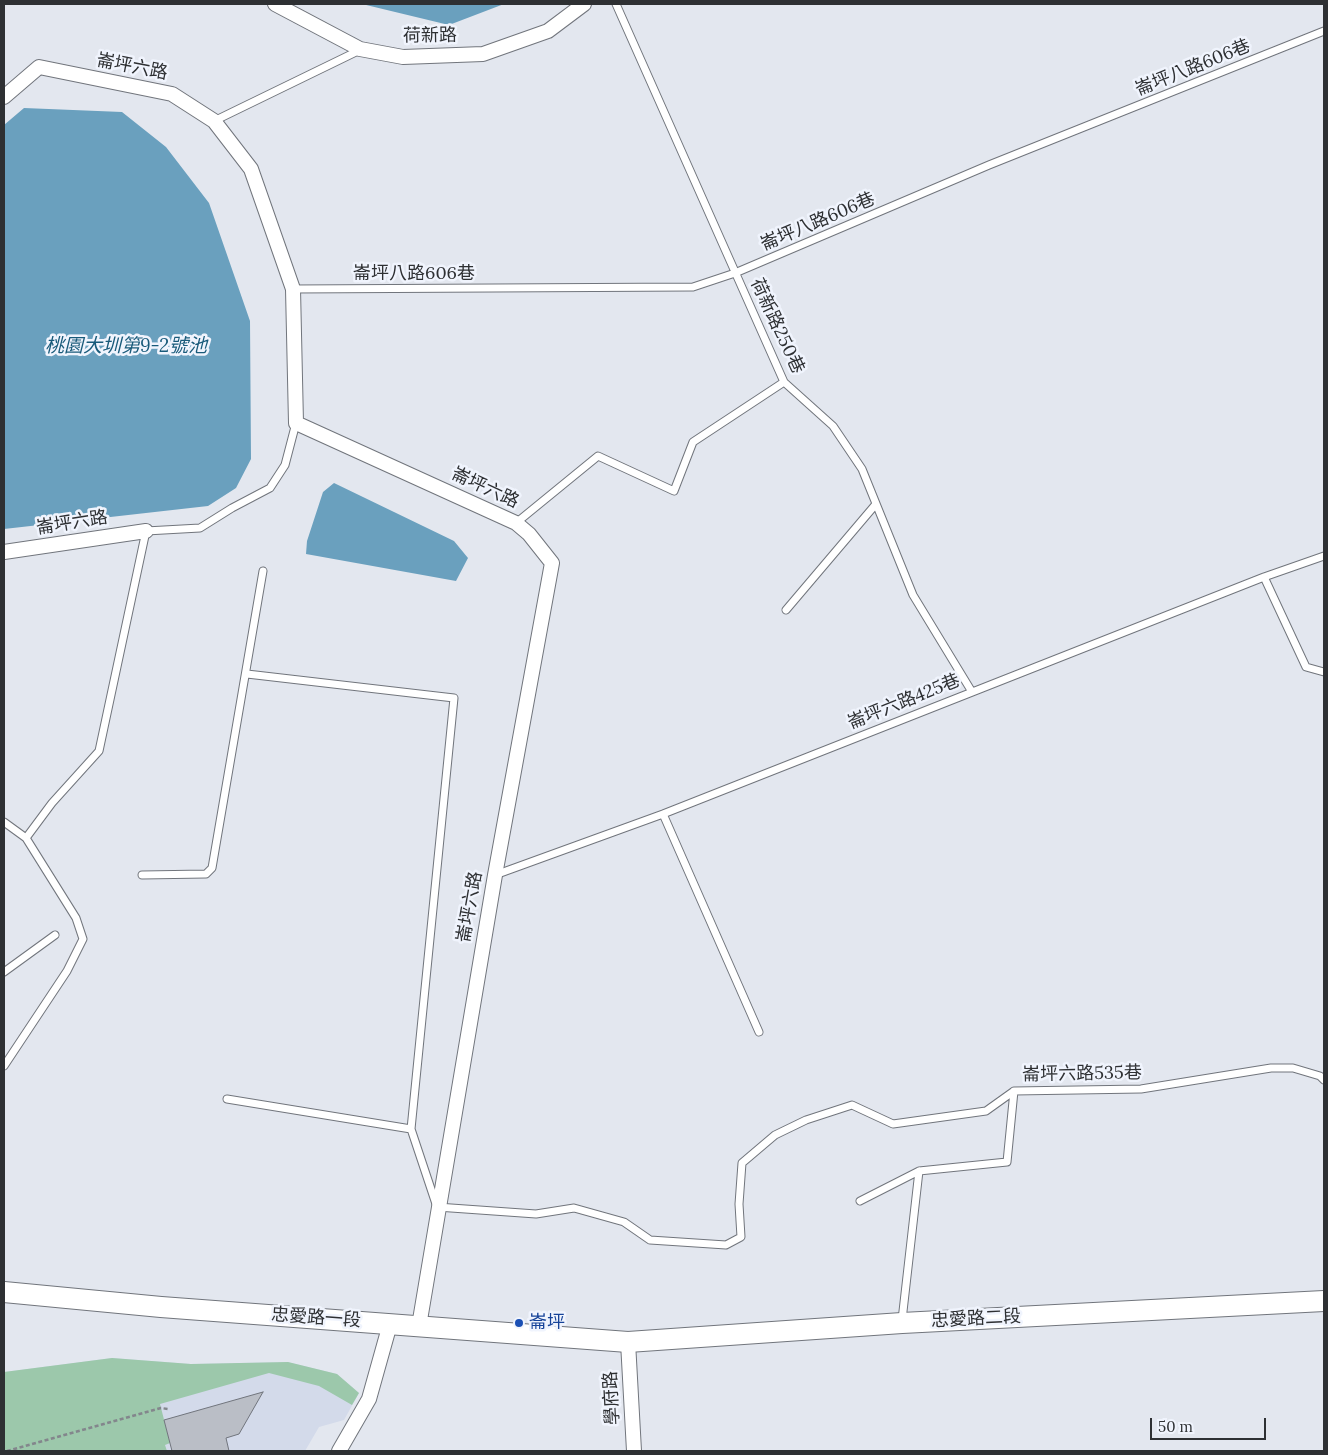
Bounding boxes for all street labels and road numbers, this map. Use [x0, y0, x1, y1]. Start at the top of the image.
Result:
street label: 荷新路 [403, 25, 457, 47]
street label: 崙坪八路606巷 [1132, 35, 1254, 101]
street label: 崙坪六路 [95, 50, 169, 84]
street label: 崙坪八路606巷 [758, 188, 878, 256]
street label: 崙坪八路606巷 [353, 263, 475, 285]
street label: 荷新路250巷 [746, 275, 808, 377]
street label: 崙坪六路 [448, 463, 522, 513]
street label: 崙坪六路 [35, 507, 109, 539]
street label: 崙坪六路425巷 [845, 670, 963, 734]
street label: 崙坪六路 [453, 870, 487, 944]
street label: 崙坪六路535巷 [1022, 1062, 1142, 1086]
street label: 忠愛路一段 [270, 1304, 362, 1332]
street label: 忠愛路二段 [930, 1306, 1022, 1332]
street label: 學府路 [600, 1370, 624, 1426]

